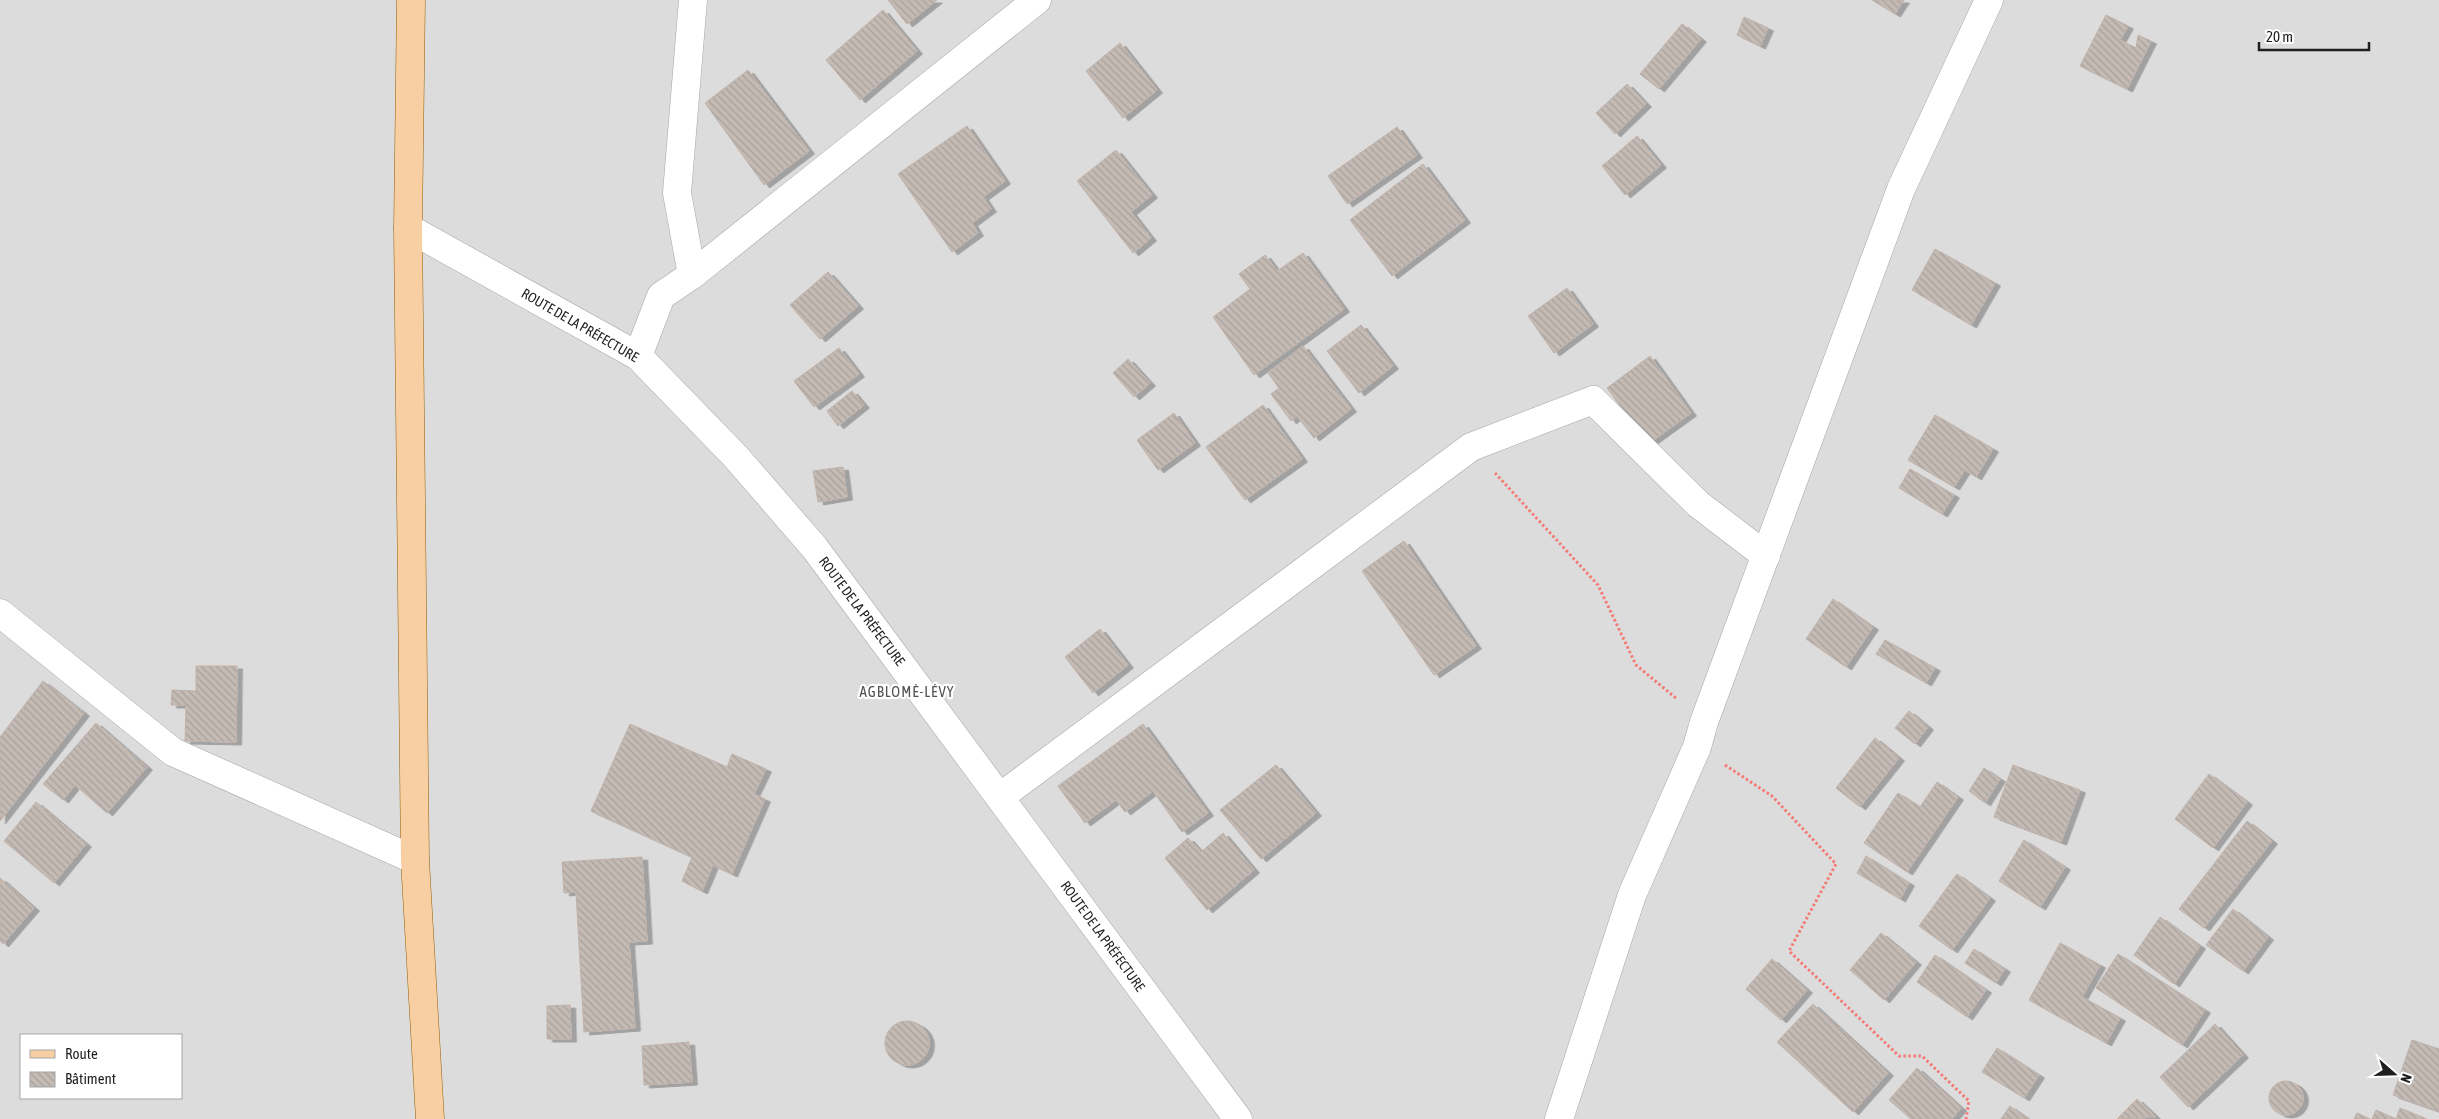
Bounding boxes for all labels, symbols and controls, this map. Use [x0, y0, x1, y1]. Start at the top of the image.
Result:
scale bar [2259, 20, 2369, 52]
text: 20 m [2266, 28, 2293, 45]
street label: ROUTE DE LA PRÉFECTURE [519, 285, 641, 365]
street label: ROUTE DE LA PRÉFECTURE [816, 553, 908, 669]
district label: AGBLOMÈ-LÉVY [859, 683, 955, 700]
street label: ROUTE DE LA PRÉFECTURE [1058, 878, 1148, 994]
legend [20, 1034, 182, 1099]
text: Route [65, 1045, 98, 1062]
north arrow [2369, 1049, 2419, 1099]
text: Bâtiment [65, 1070, 116, 1087]
text: N [2397, 1072, 2415, 1085]

